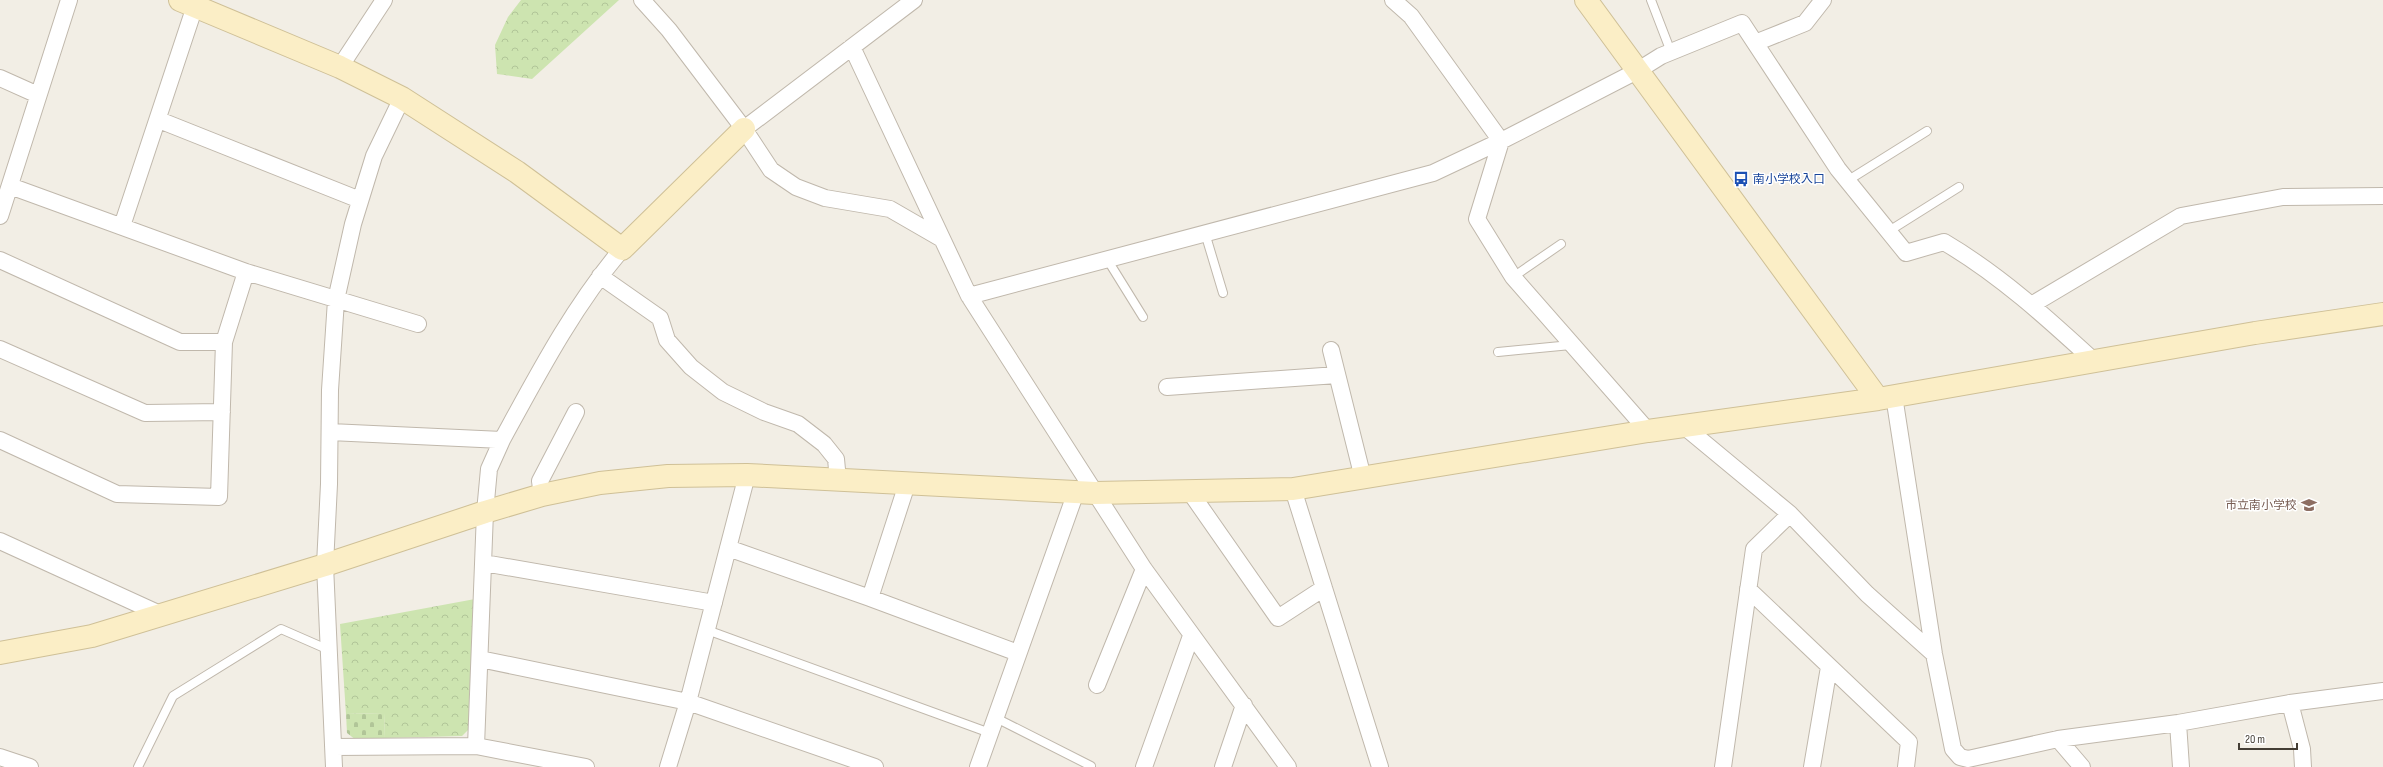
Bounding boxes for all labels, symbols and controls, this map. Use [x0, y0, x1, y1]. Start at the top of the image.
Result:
bus stop icon: 南小学校入口 [1732, 170, 1750, 188]
place label: 南小学校入口 [1753, 172, 1825, 187]
school or university icon: 市立南小学校 [2300, 496, 2318, 514]
place label: 市立南小学校 [2225, 498, 2297, 513]
scale bar [2239, 725, 2297, 751]
text: 20 m [2245, 732, 2265, 747]

